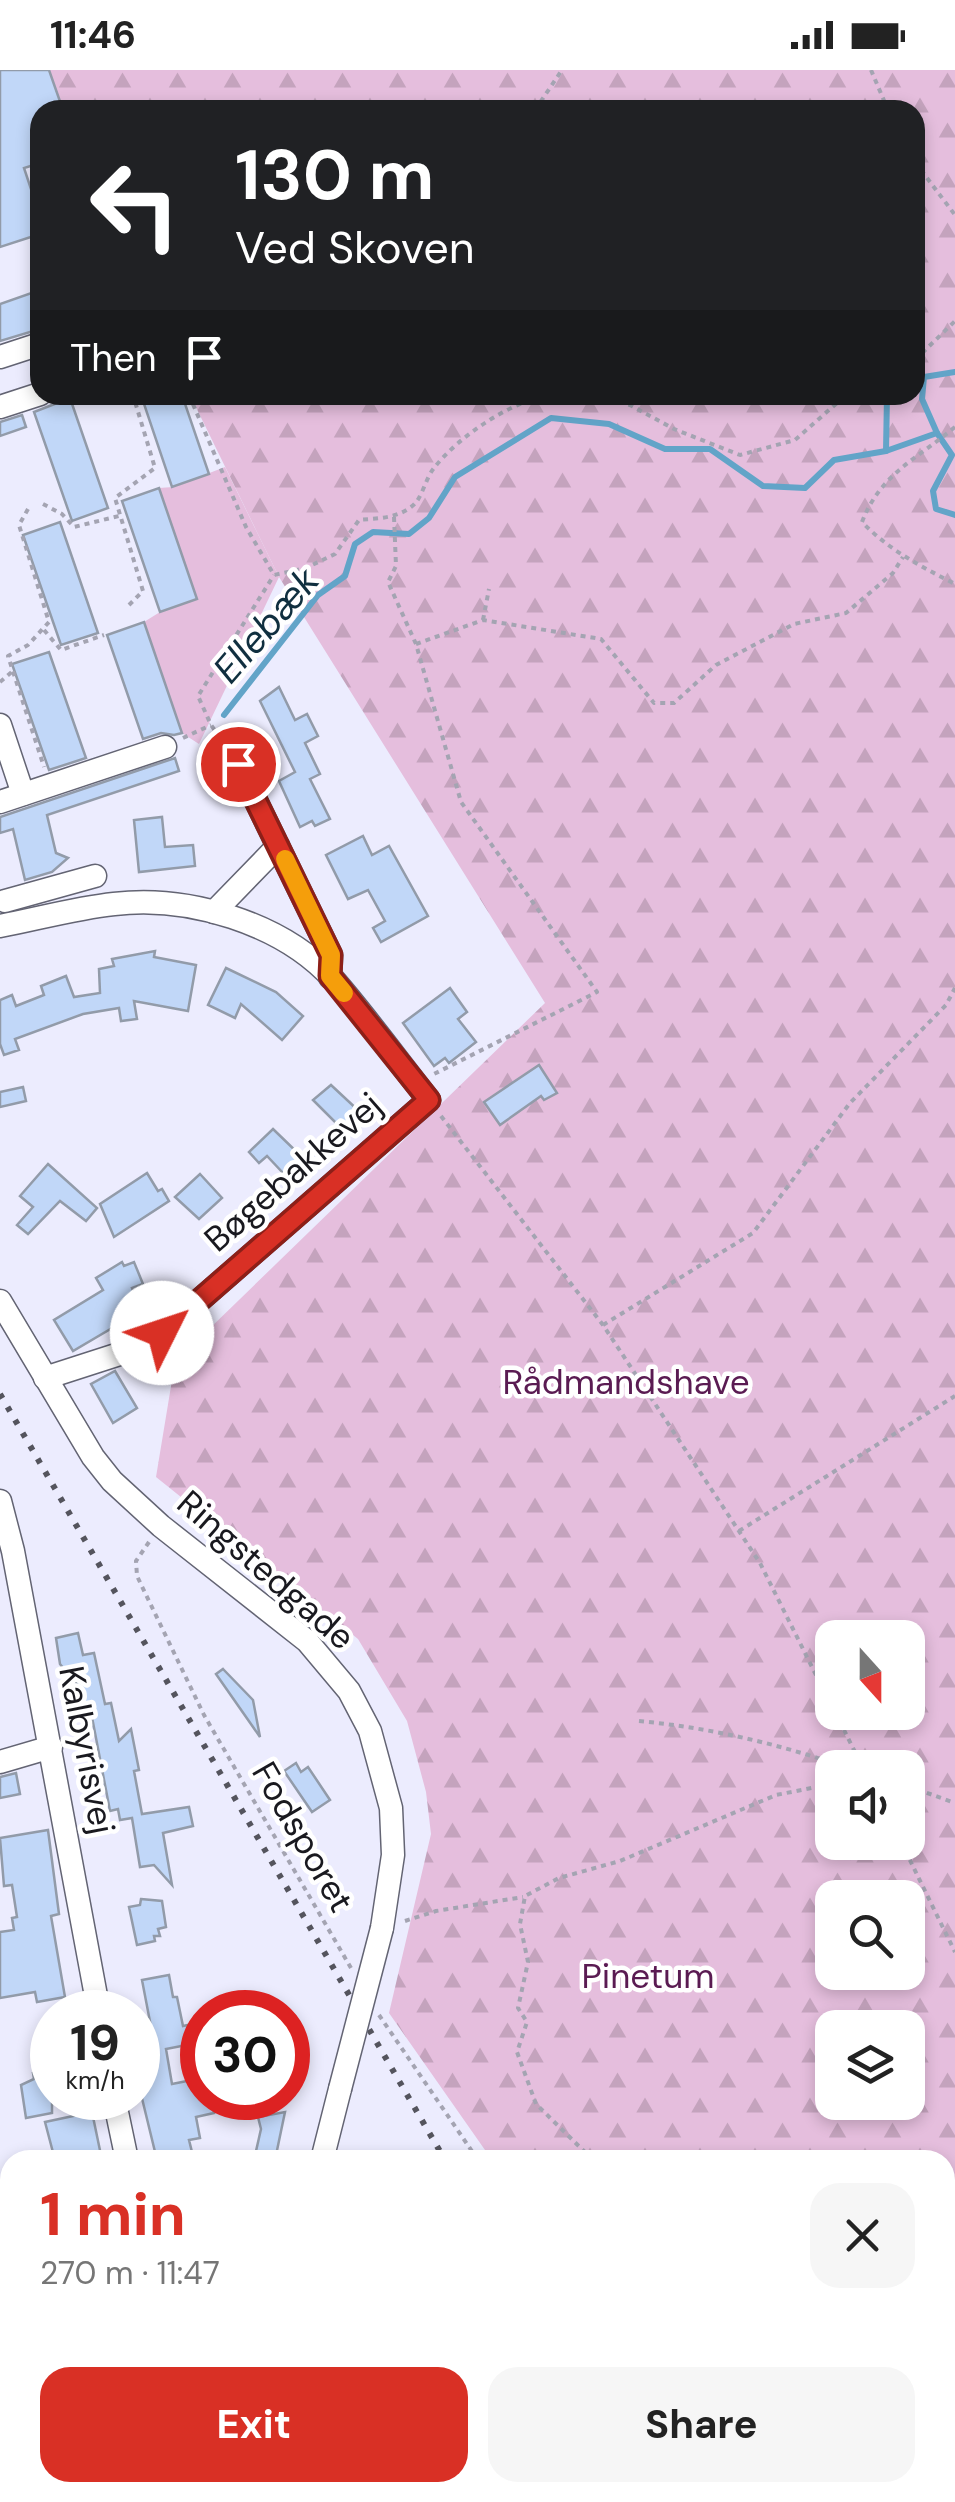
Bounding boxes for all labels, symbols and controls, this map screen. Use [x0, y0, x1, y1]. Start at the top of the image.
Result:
text: 11:46 [50, 10, 136, 60]
text: 130 m [235, 130, 434, 221]
icon: left [70, 140, 200, 270]
text: Ved Skoven [235, 218, 475, 277]
icon: arrive [177, 330, 232, 385]
text: Then [70, 333, 157, 383]
water label: Ellebæk [202, 556, 330, 693]
pin [196, 722, 281, 807]
icon: arrive [211, 737, 266, 792]
street label: Bøgebakkevej [195, 1082, 391, 1262]
position arrow [110, 1281, 214, 1385]
park label: Rådmandshave [502, 1359, 750, 1405]
street label: Ringstedgade [167, 1480, 365, 1660]
north arrow [815, 1620, 925, 1730]
map controls [815, 1620, 925, 2120]
street label: Kalbyrisvej [48, 1662, 126, 1838]
button: sound [815, 1750, 925, 1860]
street label: Fodsporet [242, 1754, 364, 1920]
button: search [815, 1880, 925, 1990]
park label: Pinetum [581, 1953, 715, 1999]
speed limit sign: 30 [180, 1990, 310, 2120]
text: 19 [70, 2010, 120, 2076]
button: layers [815, 2010, 925, 2120]
text: km/h [65, 2064, 125, 2097]
text: 1 min [40, 2175, 186, 2254]
button: close [810, 2183, 915, 2288]
text: 270 m · 11:47 [40, 2252, 220, 2294]
button: Exit [40, 2367, 468, 2482]
button: Share [488, 2367, 915, 2482]

